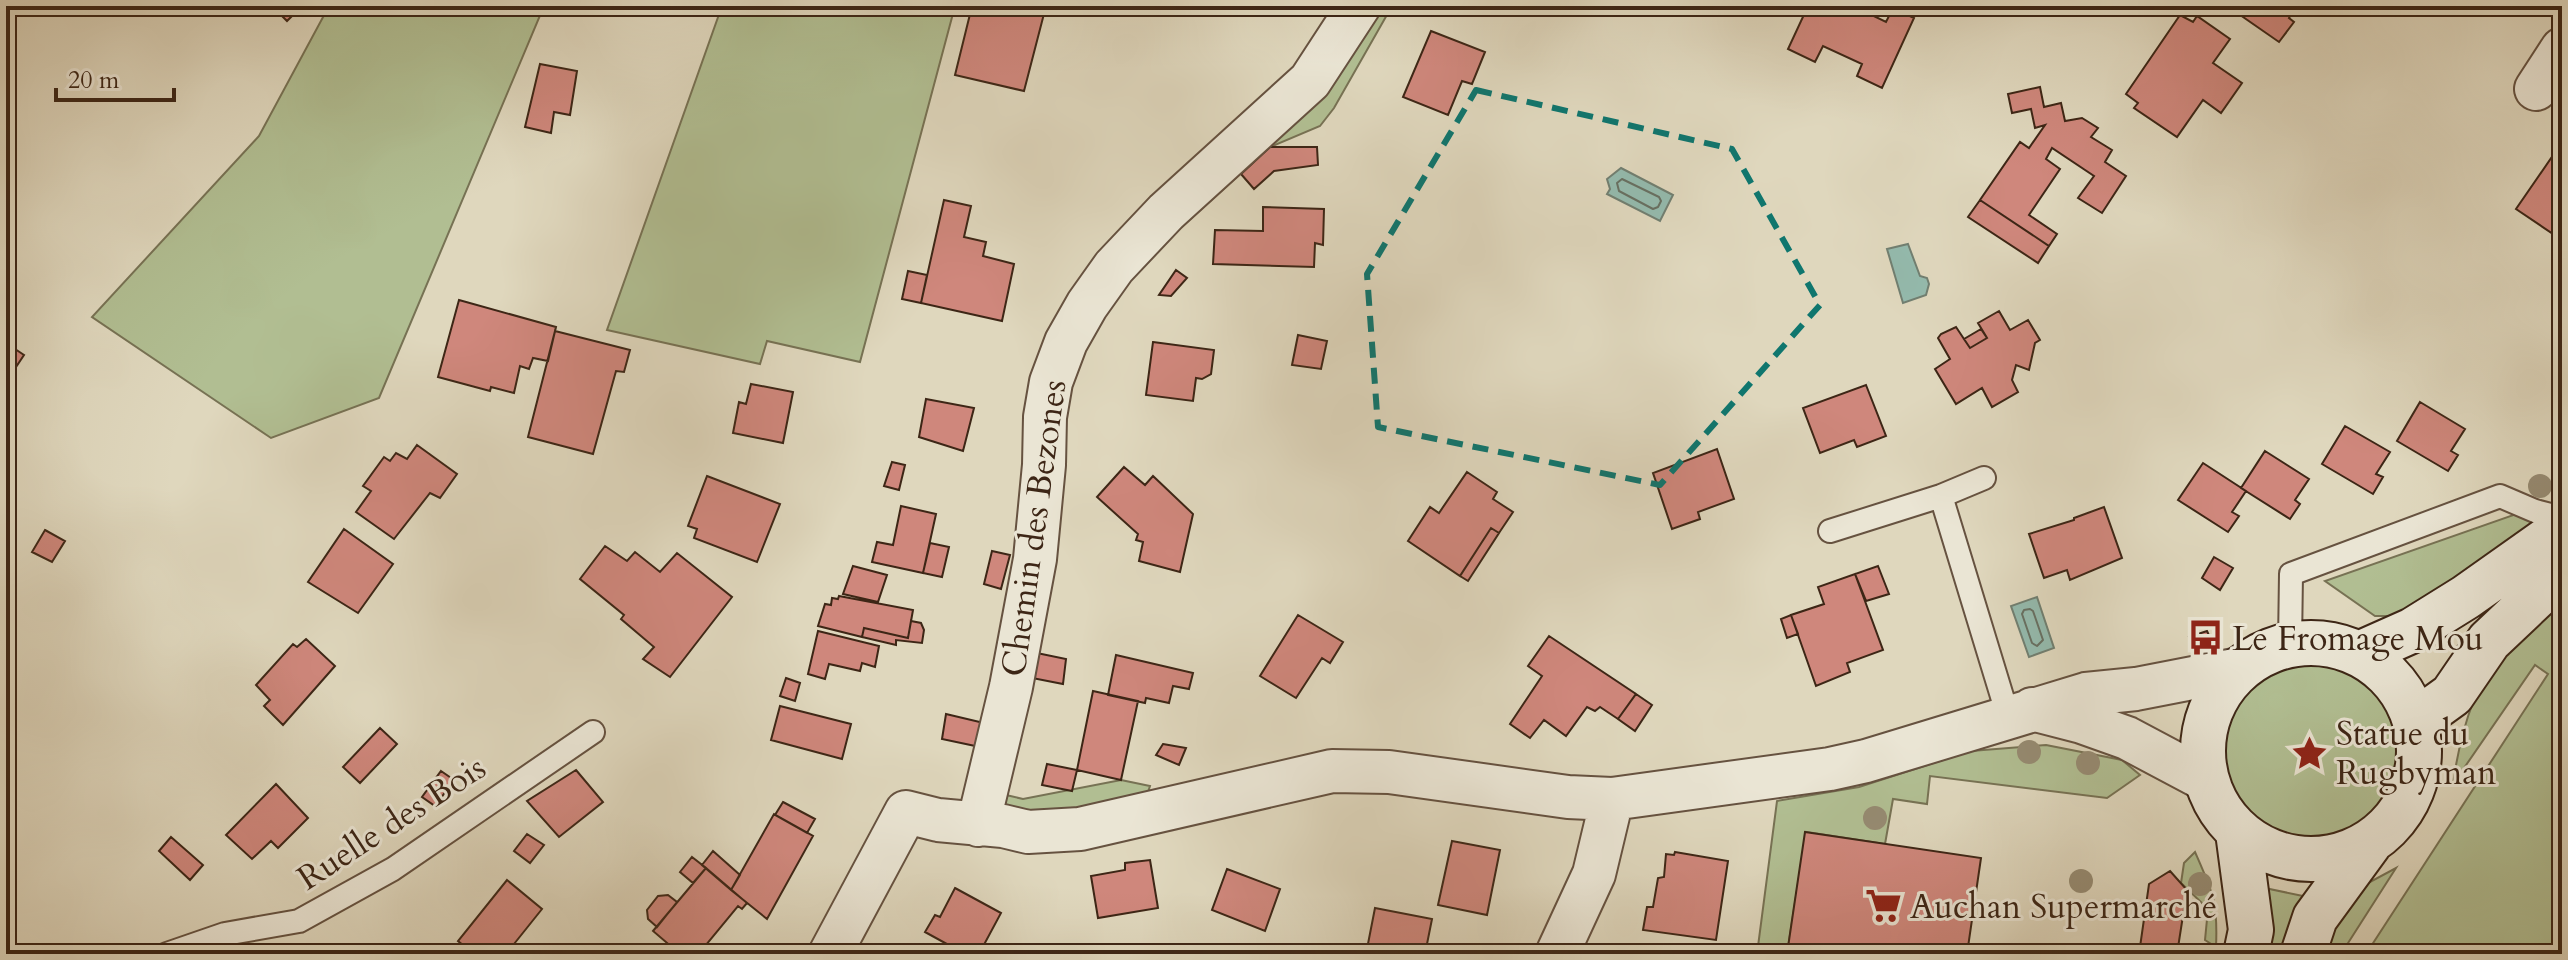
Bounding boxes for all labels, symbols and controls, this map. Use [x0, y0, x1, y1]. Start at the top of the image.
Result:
scale bar [56, 52, 174, 102]
text: 20 m [68, 64, 120, 97]
street label: Chemin des Bezones [990, 377, 1078, 679]
place label: Le Fromage Mou [2232, 616, 2483, 662]
bus stop icon: Le Fromage Mou [2187, 619, 2225, 657]
place label: Statue du Rugbyman [2336, 711, 2496, 796]
place icon: Statue du Rugbyman [2291, 734, 2329, 772]
street label: Ruelle des Bois [288, 745, 495, 901]
place label: Auchan Supermarché [1910, 884, 2217, 930]
supermarket icon: Auchan Supermarché [1865, 887, 1903, 925]

